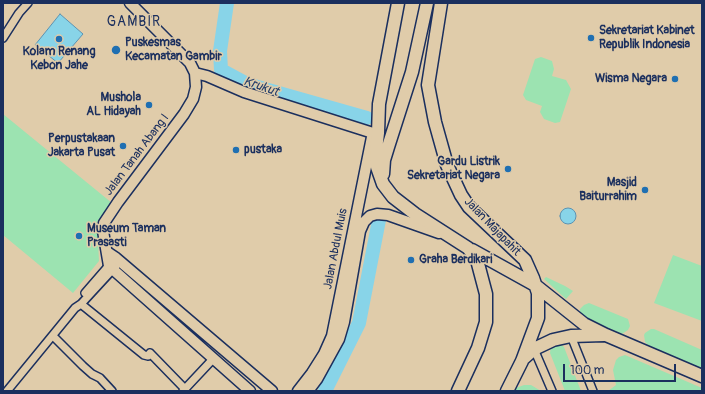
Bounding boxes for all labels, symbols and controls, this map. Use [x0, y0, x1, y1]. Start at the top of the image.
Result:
district label: GAMBIR [107, 14, 161, 30]
place label: Sekretariat Kabinet Republik Indonesia [599, 24, 695, 52]
marker: Sekretariat Kabinet Republik Indonesia [586, 33, 596, 43]
marker: Kolam Renang Kebon Jahe [54, 34, 64, 44]
place label: Puskesmas Kecamatan Gambir [125, 36, 222, 64]
marker: Puskesmas Kecamatan Gambir [110, 44, 122, 56]
place label: Kolam Renang Kebon Jahe [23, 45, 95, 73]
place label: Wisma Negara [595, 72, 667, 86]
water label: Krukut [241, 74, 281, 100]
marker: Wisma Negara [670, 74, 680, 84]
place label: Mushola AL Hidayah [86, 91, 141, 119]
marker: Mushola AL Hidayah [144, 100, 154, 110]
street label: Jalan Tanah Abang I [102, 111, 172, 199]
place label: Perpustakaan Jakarta Pusat [48, 132, 115, 160]
marker: Perpustakaan Jakarta Pusat [118, 141, 128, 151]
place label: pustaka [244, 143, 282, 157]
marker: pustaka [231, 145, 241, 155]
place label: Gardu Listrik Sekretariat Negara [407, 155, 500, 183]
marker: Gardu Listrik Sekretariat Negara [503, 164, 513, 174]
place label: Masjid Baiturrahim [579, 176, 637, 204]
marker: Masjid Baiturrahim [640, 185, 650, 195]
street label: Jalan Majapahit [461, 195, 523, 259]
street label: Jalan Abdul Muis [321, 207, 351, 291]
place label: Museum Taman Prasasti [87, 222, 166, 250]
marker: Museum Taman Prasasti [74, 231, 84, 241]
place label: Graha Berdikari [419, 253, 492, 267]
marker: Graha Berdikari [406, 255, 416, 265]
scale bar [565, 356, 678, 382]
text: 100 m [570, 363, 604, 378]

